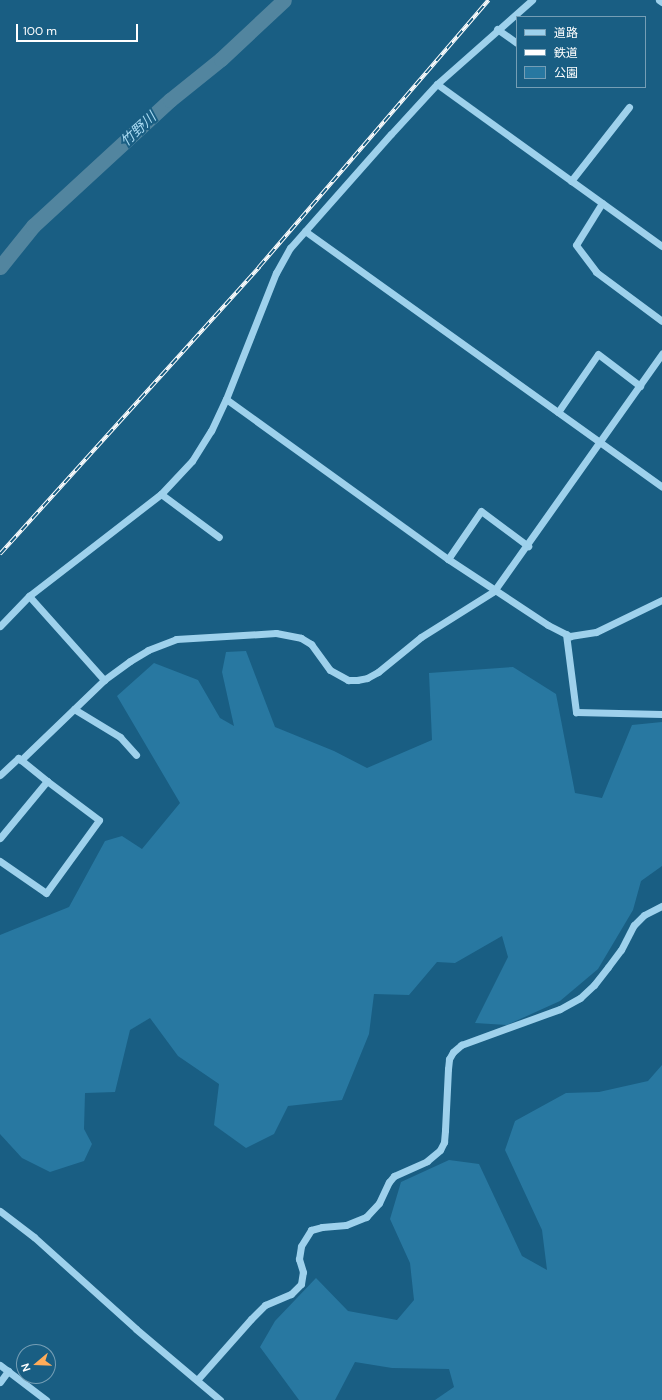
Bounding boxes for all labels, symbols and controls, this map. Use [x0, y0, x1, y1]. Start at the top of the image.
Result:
scale bar [18, 16, 140, 42]
legend [516, 16, 646, 88]
text: 100 m [23, 23, 57, 39]
text: 道路 [554, 25, 578, 41]
text: 鉄道 [554, 45, 578, 61]
text: 公園 [554, 65, 578, 81]
water label: 竹野川 [117, 109, 159, 149]
north arrow [16, 1344, 56, 1384]
text: N [18, 1362, 34, 1374]

